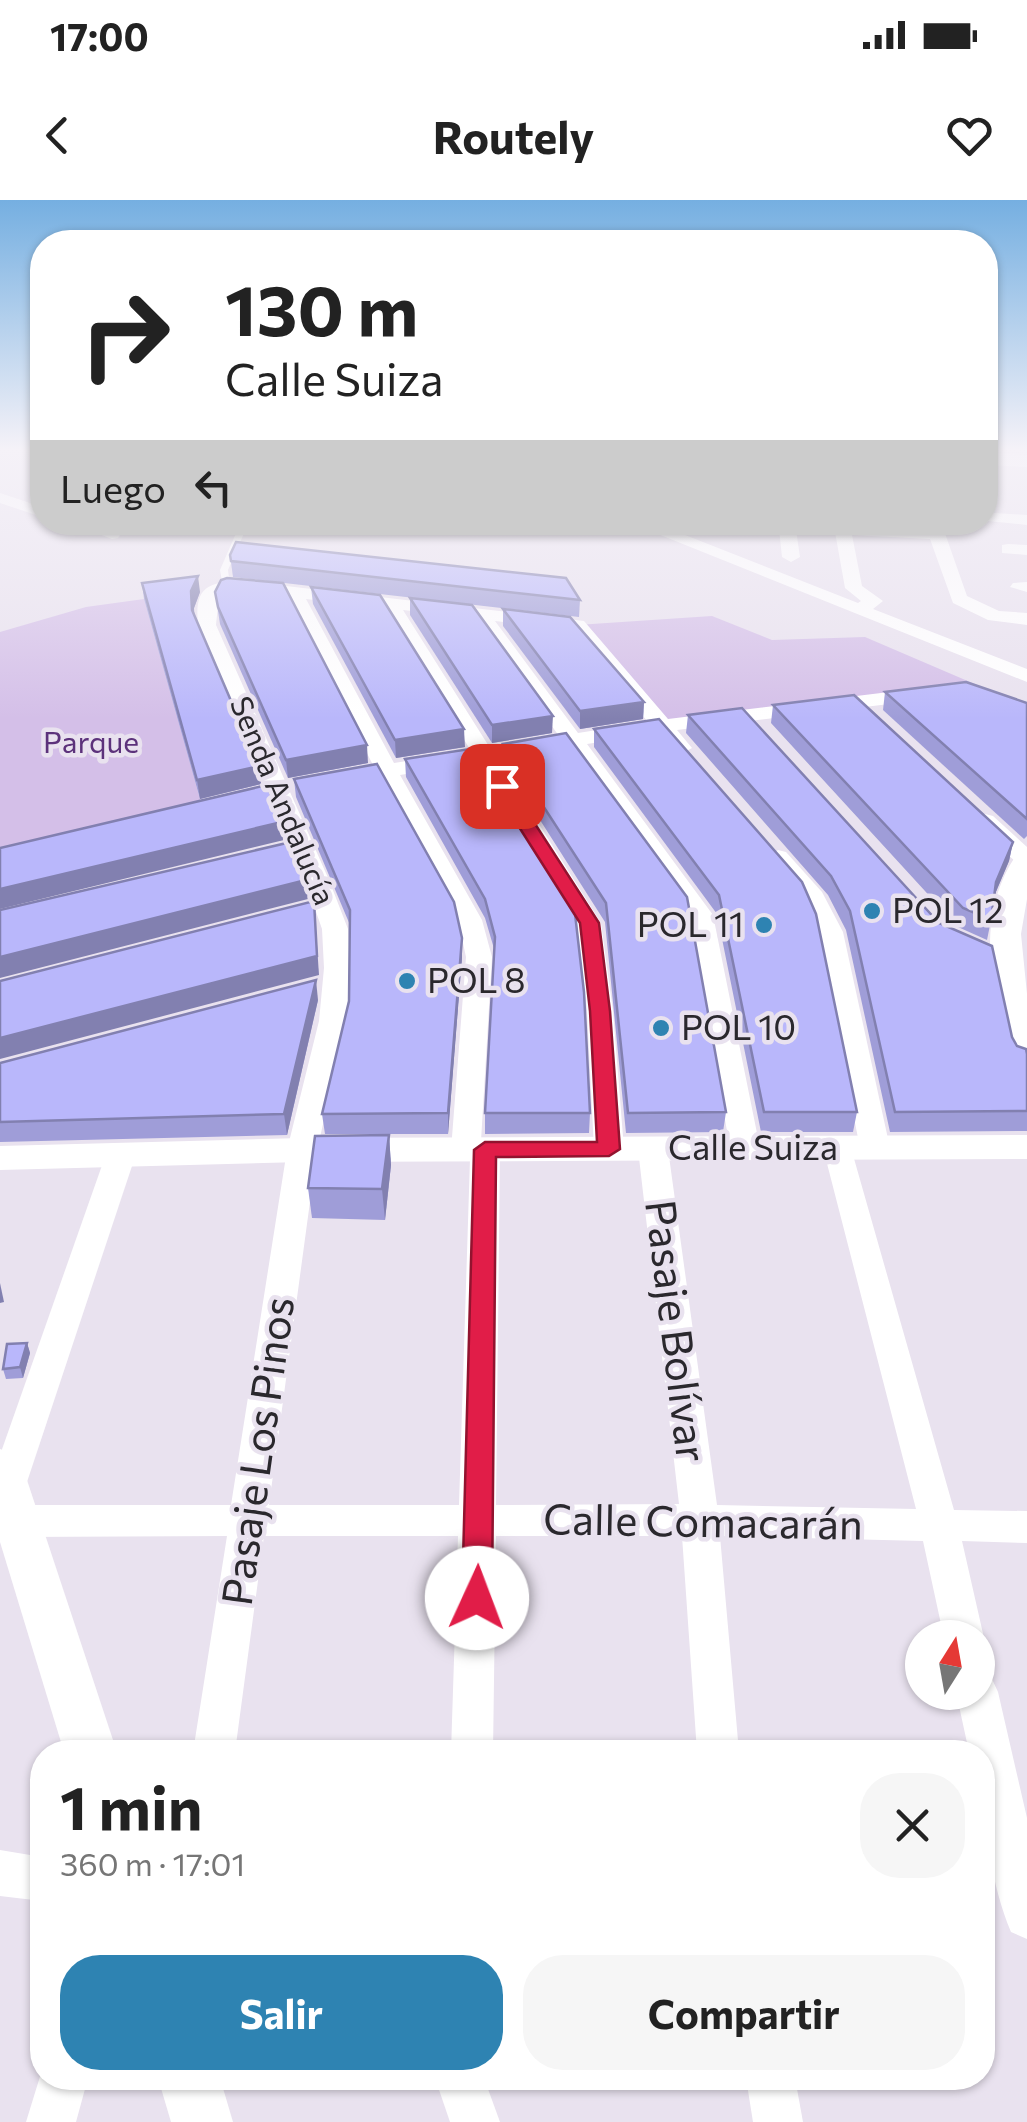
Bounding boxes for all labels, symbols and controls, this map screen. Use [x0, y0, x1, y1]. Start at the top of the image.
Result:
text: 17:00 [50, 12, 149, 59]
icon: back [30, 108, 85, 163]
text: Routely [433, 108, 594, 163]
icon: heart [942, 108, 997, 163]
text: 130 m [225, 265, 418, 350]
icon: right [60, 270, 190, 400]
text: Calle Suiza [225, 350, 444, 405]
icon: left [186, 460, 241, 515]
text: Luego [60, 464, 166, 511]
street label: Senda Andalucía [224, 690, 345, 910]
park label: Parque [43, 722, 139, 759]
pin [460, 744, 545, 829]
icon: arrive [475, 759, 530, 814]
place label: POL 12 [892, 887, 1004, 930]
marker: POL 12 [861, 900, 883, 922]
place label: POL 11 [637, 901, 744, 944]
marker: POL 11 [753, 914, 775, 936]
place label: POL 8 [427, 957, 526, 1000]
marker: POL 8 [396, 970, 418, 992]
place label: POL 10 [681, 1004, 796, 1047]
marker: POL 10 [650, 1017, 672, 1039]
street label: Calle Suiza [668, 1124, 838, 1167]
street label: Pasaje Bolívar [636, 1197, 720, 1465]
street label: Pasaje Los Pinos [209, 1293, 303, 1608]
street label: Calle Comacarán [543, 1491, 863, 1549]
position arrow [425, 1546, 529, 1650]
north arrow [905, 1620, 995, 1710]
map controls [905, 1620, 995, 1710]
text: 1 min [60, 1769, 202, 1842]
button: close [860, 1773, 965, 1878]
text: 360 m · 17:01 [60, 1843, 245, 1883]
button: Salir [60, 1955, 503, 2070]
button: Compartir [523, 1955, 965, 2070]

